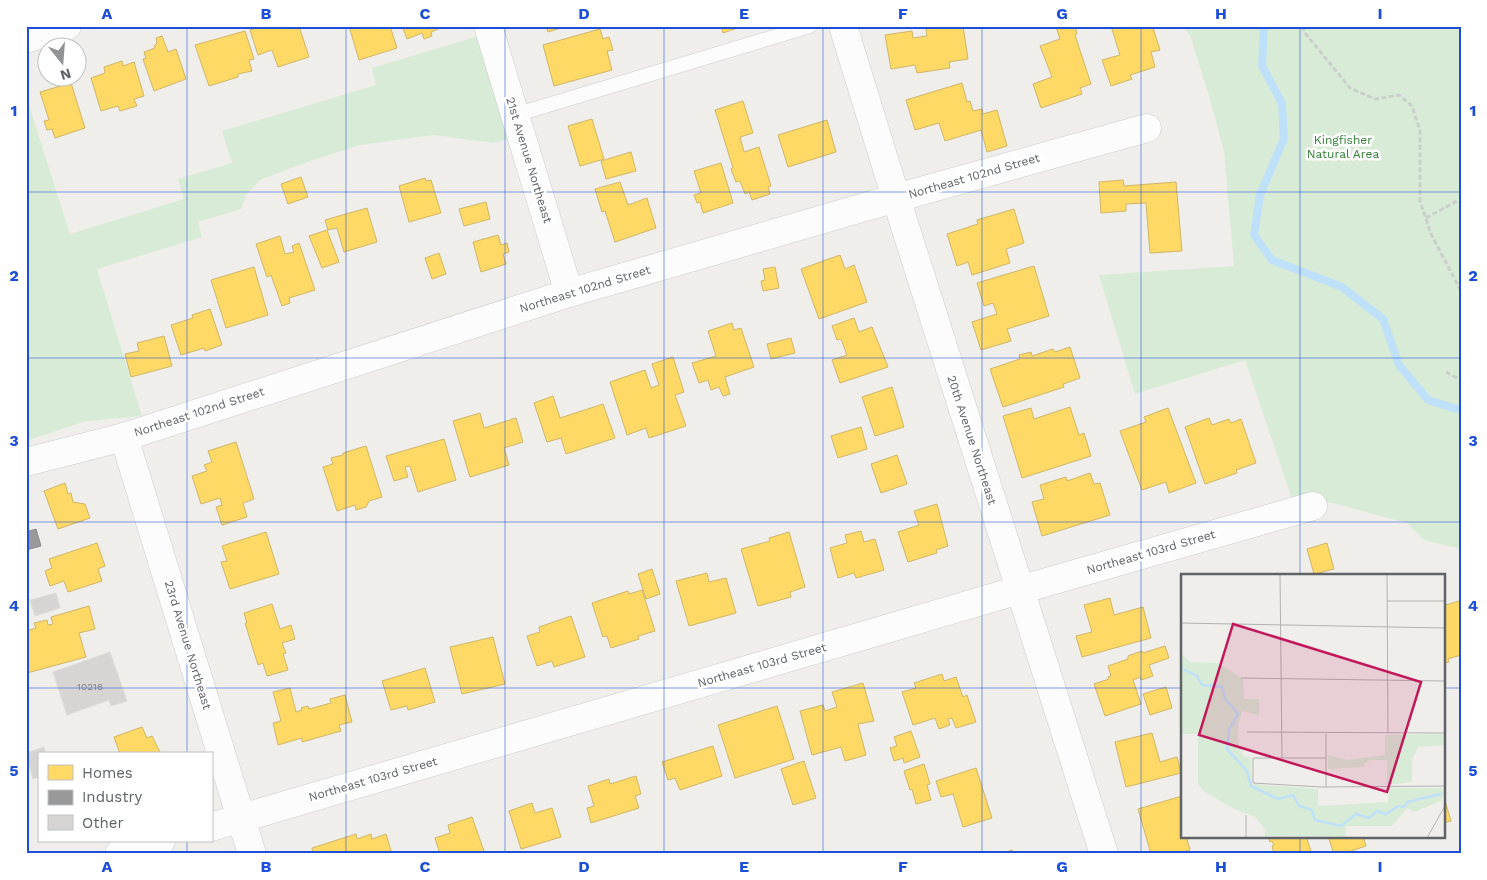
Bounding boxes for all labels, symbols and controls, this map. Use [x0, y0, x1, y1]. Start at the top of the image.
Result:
text: A [102, 4, 113, 23]
text: B [261, 4, 272, 23]
text: C [420, 4, 431, 23]
text: D [578, 4, 590, 23]
text: E [739, 4, 749, 23]
text: F [898, 4, 908, 23]
text: G [1056, 4, 1068, 23]
text: H [1215, 4, 1227, 23]
text: I [1377, 4, 1383, 23]
north arrow [38, 38, 88, 88]
text: N [59, 65, 73, 84]
street label: 21st Avenue Northeast [503, 95, 555, 225]
text: 1 [11, 101, 17, 120]
text: 1 [1470, 101, 1476, 120]
park label: Kingfisher Natural Area [1307, 133, 1379, 161]
street label: Northeast 102nd Street [907, 151, 1041, 201]
street label: Northeast 102nd Street [518, 262, 652, 316]
text: 2 [9, 266, 19, 285]
text: 2 [1468, 266, 1478, 285]
street label: 20th Avenue Northeast [944, 374, 1000, 506]
street label: Northeast 102nd Street [132, 384, 266, 440]
text: 3 [9, 431, 19, 450]
text: 3 [1468, 431, 1478, 450]
street label: Northeast 103rd Street [1085, 527, 1217, 577]
inset map [1181, 574, 1444, 838]
street label: 23rd Avenue Northeast [162, 579, 214, 711]
text: 4 [9, 596, 19, 615]
text: 4 [1468, 596, 1478, 615]
street label: Northeast 103rd Street [696, 640, 828, 690]
house number: 10216 [77, 681, 103, 692]
legend [38, 752, 212, 842]
street label: Northeast 103rd Street [307, 754, 439, 804]
text: 5 [9, 761, 19, 780]
text: 5 [1468, 761, 1478, 780]
text: Homes [82, 764, 133, 782]
text: Industry [82, 788, 143, 806]
text: Other [82, 814, 124, 832]
text: A [102, 857, 113, 876]
text: B [261, 857, 272, 876]
text: C [420, 857, 431, 876]
text: D [578, 857, 590, 876]
text: E [739, 857, 749, 876]
text: F [898, 857, 908, 876]
text: G [1056, 857, 1068, 876]
text: H [1215, 857, 1227, 876]
text: I [1377, 857, 1383, 876]

